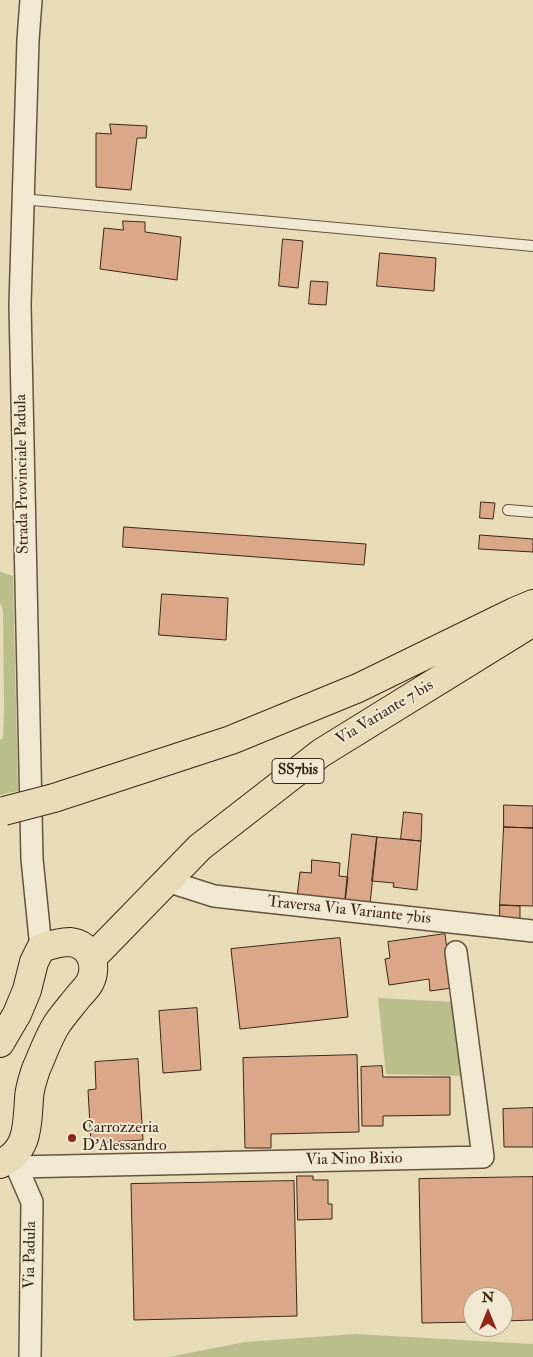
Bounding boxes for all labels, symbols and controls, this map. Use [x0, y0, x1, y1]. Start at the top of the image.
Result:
street label: Strada Provinciale Padula [12, 394, 34, 554]
street label: Via Variante 7 bis [333, 676, 437, 750]
road number: SS7bis [272, 758, 324, 784]
street label: Traversa Via Variante 7bis [266, 893, 432, 929]
place label: Carrozzeria D'Alessandro [82, 1119, 167, 1157]
marker: Carrozzeria D'Alessandro [66, 1132, 78, 1144]
street label: Via Nino Bixio [305, 1150, 403, 1170]
street label: Via Padula [21, 1221, 41, 1289]
north arrow [463, 1287, 513, 1337]
text: N [482, 1289, 494, 1306]

